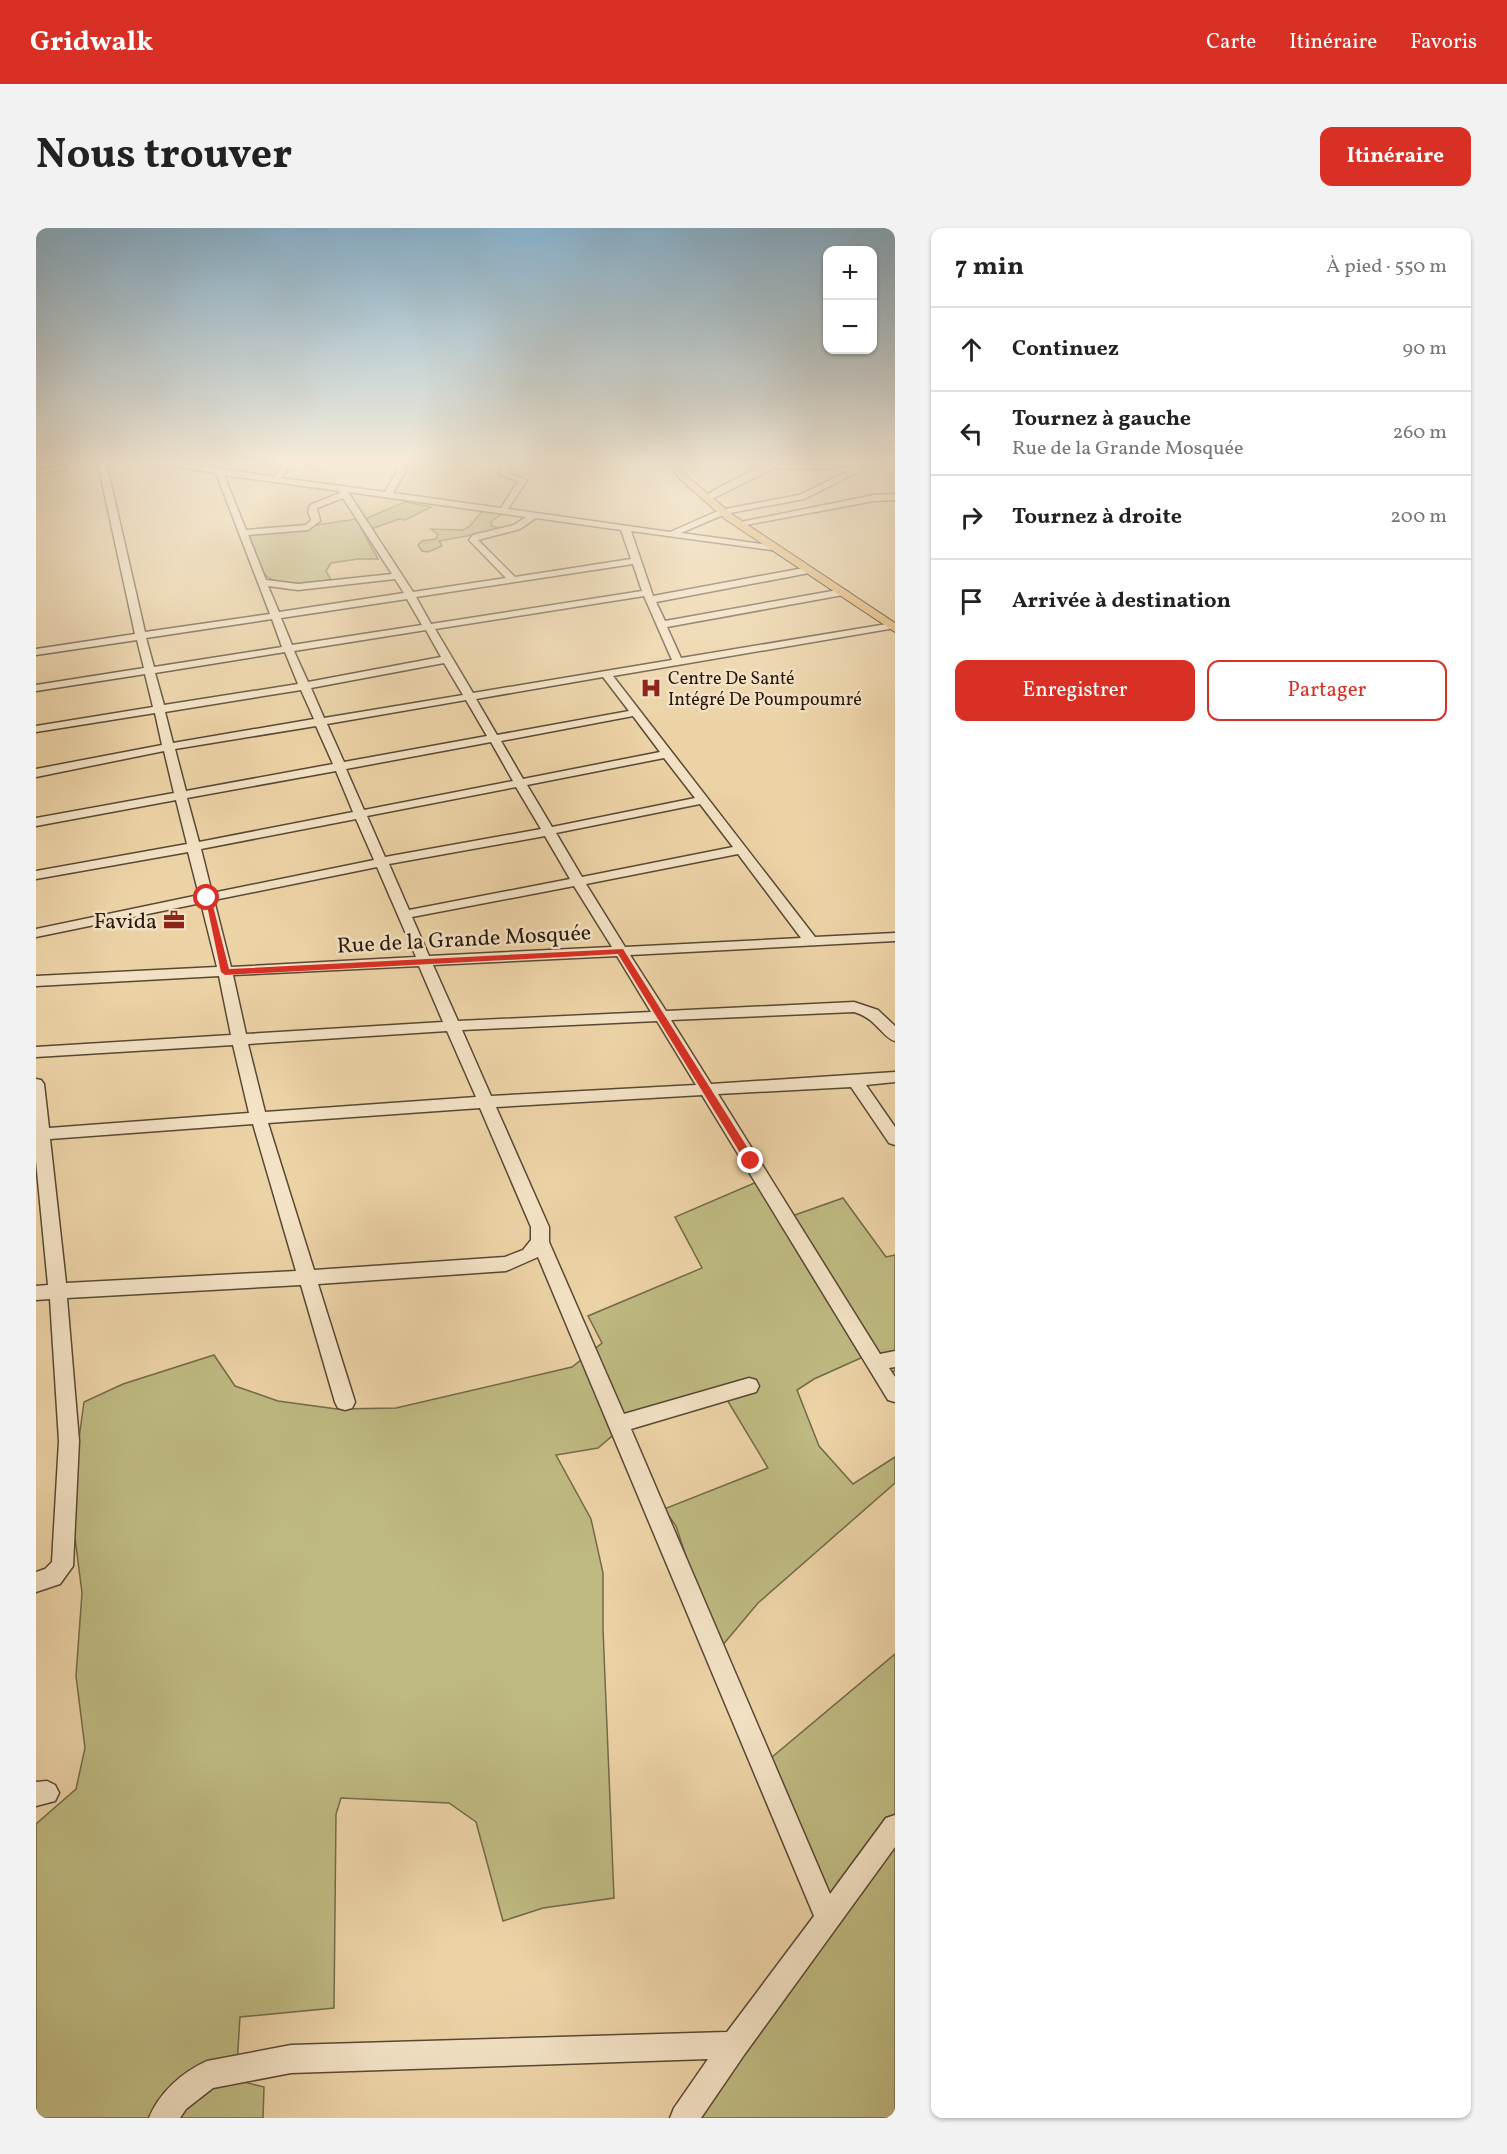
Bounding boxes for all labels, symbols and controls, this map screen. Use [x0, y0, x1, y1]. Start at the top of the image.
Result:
text: Gridwalk [30, 23, 153, 62]
text: Carte [1206, 28, 1256, 57]
text: Itinéraire [1289, 28, 1377, 57]
text: Favoris [1410, 28, 1477, 57]
text: Nous trouver [36, 127, 292, 186]
button: Itinéraire [1320, 127, 1471, 186]
map controls [823, 246, 877, 354]
button: + [823, 246, 877, 300]
text: 7 min [955, 249, 1024, 285]
text: À pied · 550 m [1326, 253, 1447, 281]
button: − [823, 300, 877, 354]
icon: ahead [955, 333, 988, 366]
text: Continuez [1012, 334, 1119, 365]
text: 90 m [1403, 335, 1447, 363]
text: Tournez à gauche [1012, 404, 1191, 435]
icon: left [955, 417, 988, 450]
text: 260 m [1392, 419, 1447, 447]
text: Rue de la Grande Mosquée [1012, 435, 1243, 463]
icon: right [955, 501, 988, 534]
text: Tournez à droite [1012, 502, 1182, 533]
text: 200 m [1390, 503, 1447, 531]
icon: arrive [955, 585, 988, 618]
text: Arrivée à destination [1012, 586, 1231, 617]
button: Enregistrer [955, 660, 1195, 721]
button: Partager [1207, 660, 1447, 721]
place label: Centre De Santé Intégré De Poumpoumré [668, 667, 862, 713]
hospital icon: Centre De Santé Intégré De Poumpoumré [639, 676, 663, 700]
route start [193, 884, 219, 910]
place label: Favida [94, 907, 157, 938]
office icon: Favida [162, 908, 186, 932]
street label: Rue de la Grande Mosquée [336, 918, 592, 963]
route end [737, 1147, 763, 1173]

